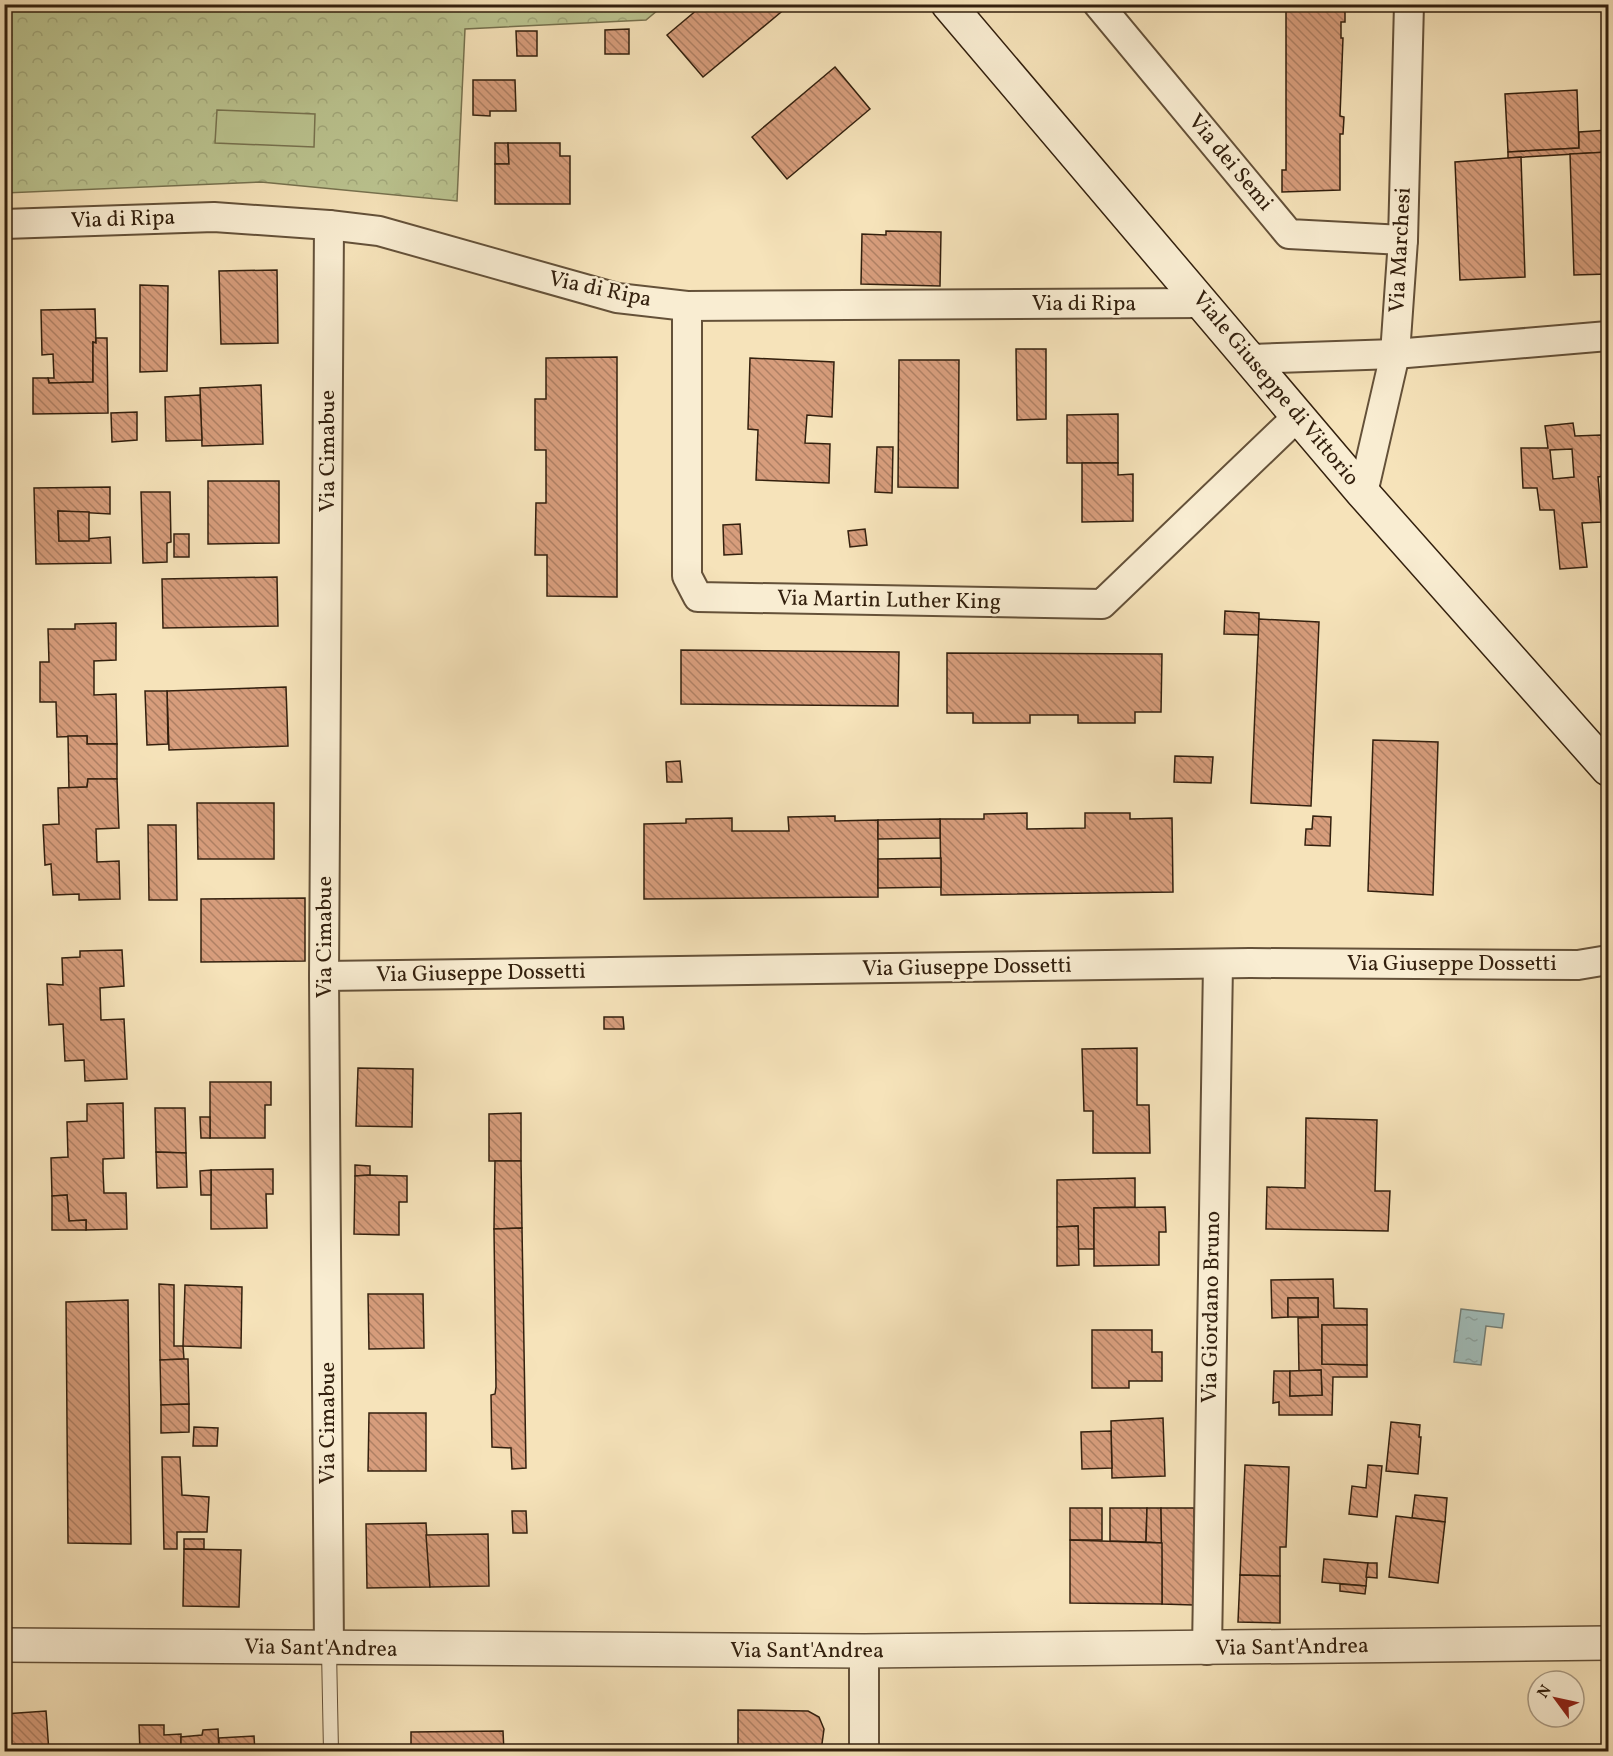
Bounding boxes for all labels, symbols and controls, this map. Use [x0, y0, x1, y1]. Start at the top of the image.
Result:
street label: Via dei Semi [1180, 108, 1280, 218]
street label: Via Marchesi [1382, 187, 1420, 313]
street label: Via di Ripa [70, 203, 176, 237]
street label: Via di Ripa [546, 264, 654, 316]
street label: Viale Giuseppe di Vittorio [1184, 285, 1366, 493]
street label: Via di Ripa [1032, 289, 1136, 320]
street label: Via Cimabue [313, 390, 344, 512]
street label: Via Martin Luther King [777, 584, 1001, 618]
street label: Via Cimabue [310, 876, 341, 998]
street label: Via Giuseppe Dossetti [1347, 949, 1557, 980]
street label: Via Giuseppe Dossetti [862, 951, 1072, 985]
street label: Via Giuseppe Dossetti [376, 957, 586, 991]
street label: Via Giordano Bruno [1195, 1211, 1229, 1403]
street label: Via Cimabue [313, 1362, 344, 1484]
street label: Via Sant'Andrea [1215, 1631, 1369, 1665]
street label: Via Sant'Andrea [244, 1632, 398, 1666]
street label: Via Sant'Andrea [730, 1636, 884, 1667]
north arrow [1526, 1669, 1586, 1729]
text: N [1533, 1681, 1558, 1703]

